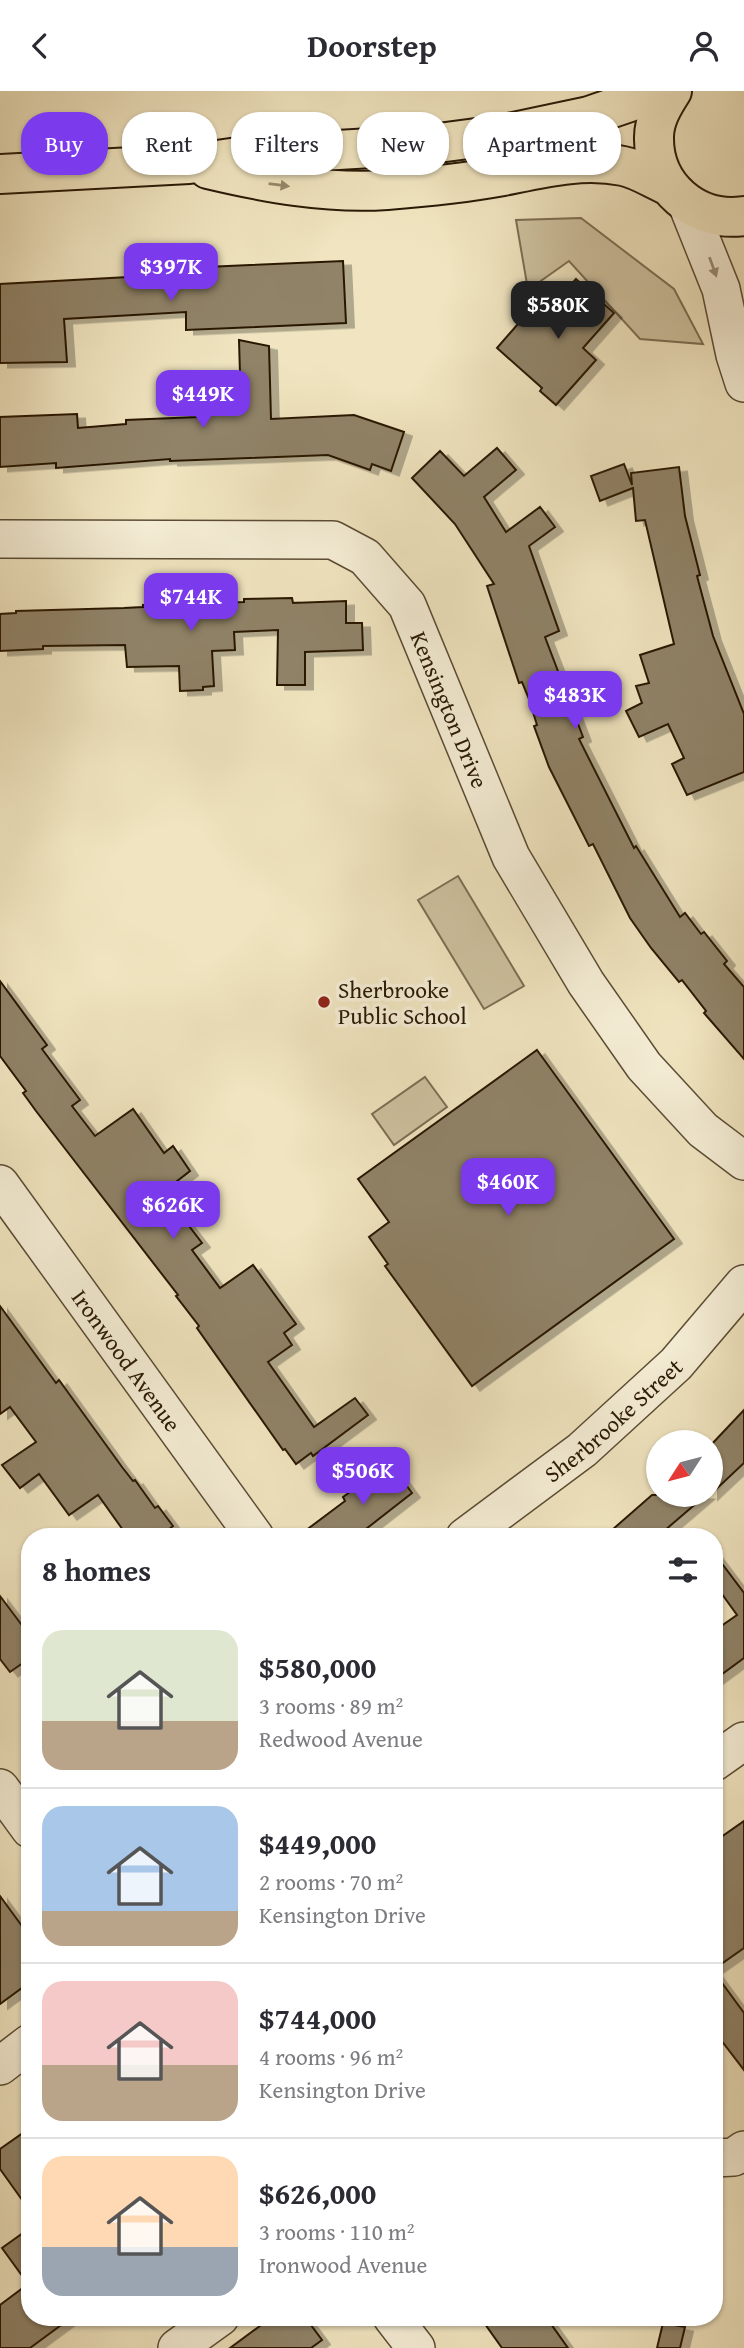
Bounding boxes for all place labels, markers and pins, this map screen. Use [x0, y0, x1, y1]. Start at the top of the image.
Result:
pin: $397K [122, 243, 220, 303]
pin: $580K [509, 281, 607, 341]
pin: $449K [154, 371, 252, 430]
pin: $744K [142, 573, 240, 633]
pin: $483K [526, 671, 624, 731]
place label: Sherbrooke Public School [338, 973, 467, 1032]
marker: Sherbrooke Public School [316, 994, 332, 1010]
pin: $460K [459, 1159, 557, 1218]
pin: $626K [124, 1181, 222, 1241]
pin: $506K [314, 1447, 412, 1507]

